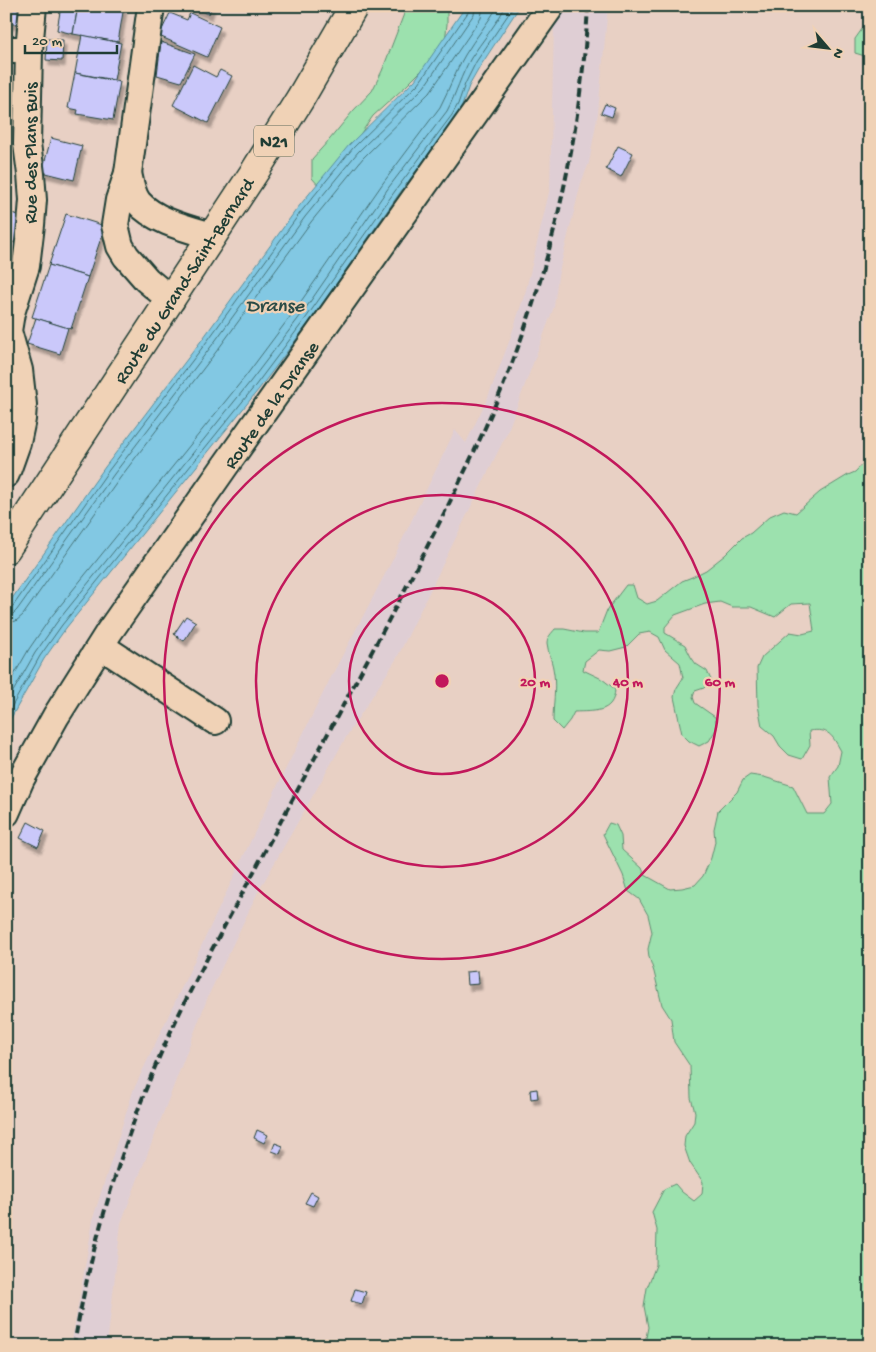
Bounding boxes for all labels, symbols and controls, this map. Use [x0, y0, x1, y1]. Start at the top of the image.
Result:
scale bar [25, 22, 118, 54]
north arrow [804, 22, 854, 72]
text: 20 m [32, 33, 62, 51]
text: N [828, 45, 847, 61]
street label: Rue des Plans Buis [21, 81, 44, 224]
road number: N21 [254, 125, 294, 156]
street label: Route du Grand-Saint-Bernard [111, 173, 262, 389]
water label: Dranse [246, 296, 305, 319]
street label: Route de la Dranse [220, 337, 326, 474]
centre of rings [433, 672, 451, 690]
text: 20 m [520, 674, 550, 692]
text: 40 m [612, 674, 643, 692]
text: 60 m [705, 674, 736, 692]

